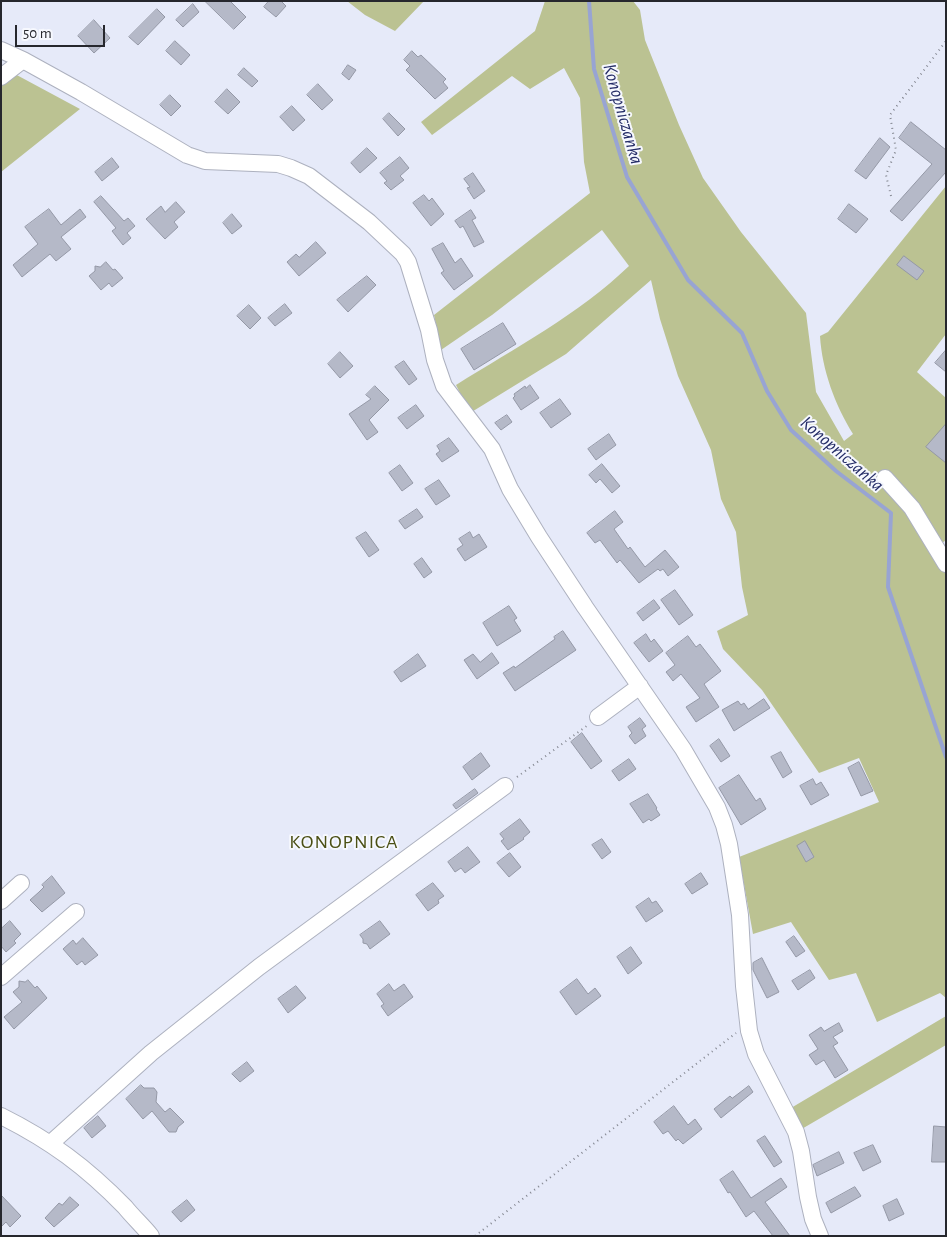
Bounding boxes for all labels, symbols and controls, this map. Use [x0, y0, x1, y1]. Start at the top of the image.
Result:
scale bar [18, 15, 108, 47]
text: 50 m [23, 26, 52, 41]
water label: Konopniczanka [598, 61, 648, 167]
water label: Konopniczanka [795, 411, 889, 497]
district label: KONOPNICA [288, 830, 400, 854]

